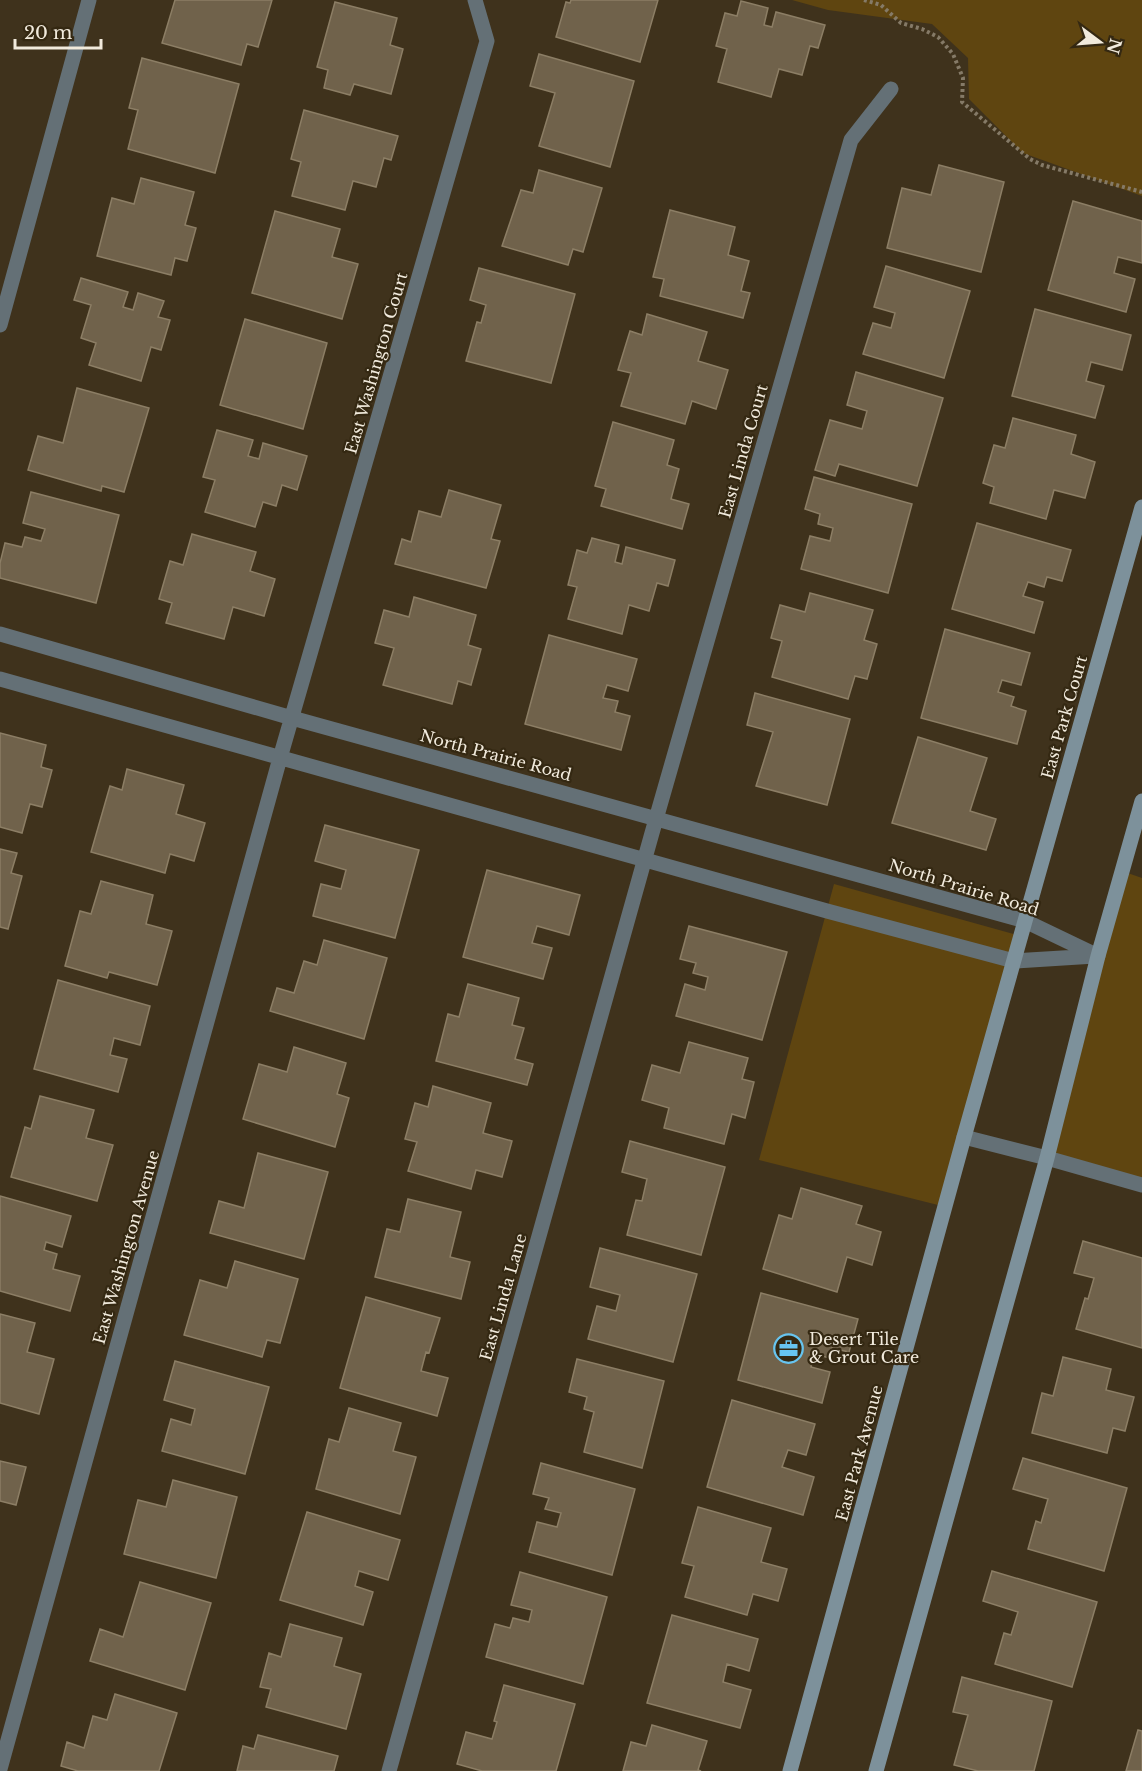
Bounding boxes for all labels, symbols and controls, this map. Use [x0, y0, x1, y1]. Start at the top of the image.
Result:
scale bar [15, 12, 100, 50]
north arrow [1070, 12, 1130, 72]
text: 20 m [24, 22, 72, 44]
text: N [1103, 36, 1126, 56]
street label: East Washington Court [340, 270, 412, 456]
street label: East Linda Court [714, 382, 772, 520]
street label: East Park Court [1037, 653, 1091, 781]
street label: North Prairie Road [418, 725, 574, 785]
street label: North Prairie Road [886, 855, 1042, 919]
street label: East Washington Avenue [89, 1148, 163, 1346]
street label: East Linda Lane [475, 1231, 531, 1363]
place label: Desert Tile & Grout Care [809, 1329, 919, 1367]
office icon: Desert Tile & Grout Care [772, 1332, 804, 1364]
street label: East Park Avenue [831, 1383, 887, 1523]

